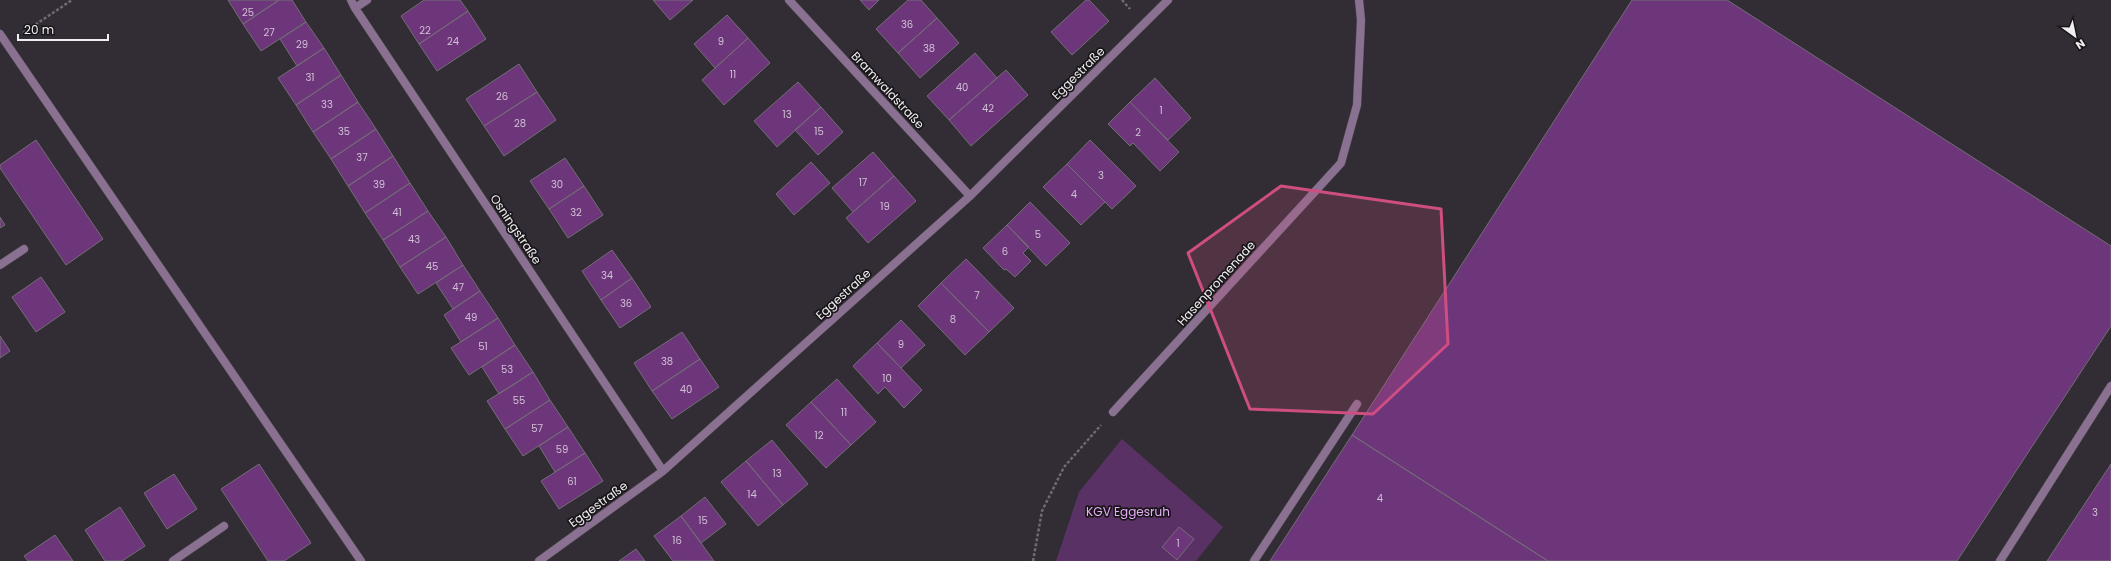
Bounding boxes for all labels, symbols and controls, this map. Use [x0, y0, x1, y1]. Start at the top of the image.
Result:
house number: 25 [242, 5, 254, 20]
scale bar [18, 16, 108, 42]
north arrow [2055, 16, 2095, 56]
house number: 36 [901, 17, 913, 32]
text: 20 m [24, 21, 54, 38]
house number: 22 [419, 23, 431, 38]
house number: 27 [263, 25, 275, 40]
house number: 24 [447, 34, 459, 49]
house number: 9 [718, 34, 724, 49]
text: N [2073, 35, 2088, 53]
house number: 29 [296, 37, 308, 52]
house number: 38 [923, 41, 935, 56]
street label: Eggestraße [1048, 43, 1108, 103]
street label: Bramwaldstraße [848, 48, 928, 132]
house number: 11 [730, 67, 736, 82]
house number: 31 [305, 70, 315, 85]
house number: 40 [956, 80, 968, 95]
house number: 26 [496, 89, 508, 104]
house number: 33 [321, 97, 333, 112]
house number: 42 [982, 101, 994, 116]
house number: 1 [1159, 103, 1163, 118]
house number: 13 [782, 107, 792, 122]
house number: 28 [514, 116, 526, 131]
house number: 35 [338, 124, 350, 139]
house number: 15 [814, 124, 824, 139]
house number: 2 [1135, 125, 1141, 140]
house number: 37 [356, 150, 368, 165]
house number: 3 [1098, 168, 1104, 183]
house number: 17 [859, 175, 868, 190]
house number: 39 [373, 177, 385, 192]
house number: 30 [551, 177, 563, 192]
house number: 4 [1071, 187, 1077, 202]
street label: Osningstraße [486, 191, 546, 267]
house number: 19 [880, 199, 890, 214]
house number: 41 [392, 205, 402, 220]
house number: 32 [570, 205, 582, 220]
house number: 5 [1035, 227, 1041, 242]
house number: 43 [408, 232, 420, 247]
street label: Hasenpromenade [1173, 237, 1259, 329]
house number: 6 [1002, 244, 1008, 259]
house number: 45 [426, 259, 438, 274]
street label: Eggestraße [812, 265, 874, 323]
house number: 34 [601, 268, 613, 283]
house number: 47 [452, 280, 464, 295]
house number: 7 [974, 288, 980, 303]
house number: 36 [620, 296, 632, 311]
house number: 49 [465, 310, 477, 325]
house number: 8 [950, 312, 956, 327]
house number: 9 [898, 337, 904, 352]
house number: 51 [478, 339, 488, 354]
house number: 38 [661, 354, 673, 369]
house number: 53 [501, 362, 513, 377]
house number: 10 [882, 371, 892, 386]
house number: 40 [680, 382, 692, 397]
house number: 55 [513, 393, 525, 408]
house number: 11 [841, 405, 847, 420]
house number: 57 [531, 421, 543, 436]
house number: 12 [815, 428, 824, 443]
house number: 59 [556, 442, 568, 457]
house number: 13 [772, 466, 782, 481]
house number: 61 [567, 474, 577, 489]
street label: Eggestraße [565, 477, 631, 531]
house number: 14 [747, 487, 757, 502]
house number: 4 [1377, 491, 1383, 506]
park label: KGV Eggesruh [1086, 503, 1170, 520]
house number: 3 [2092, 505, 2098, 520]
house number: 15 [698, 513, 708, 528]
house number: 16 [672, 533, 682, 548]
house number: 1 [1176, 536, 1180, 551]

